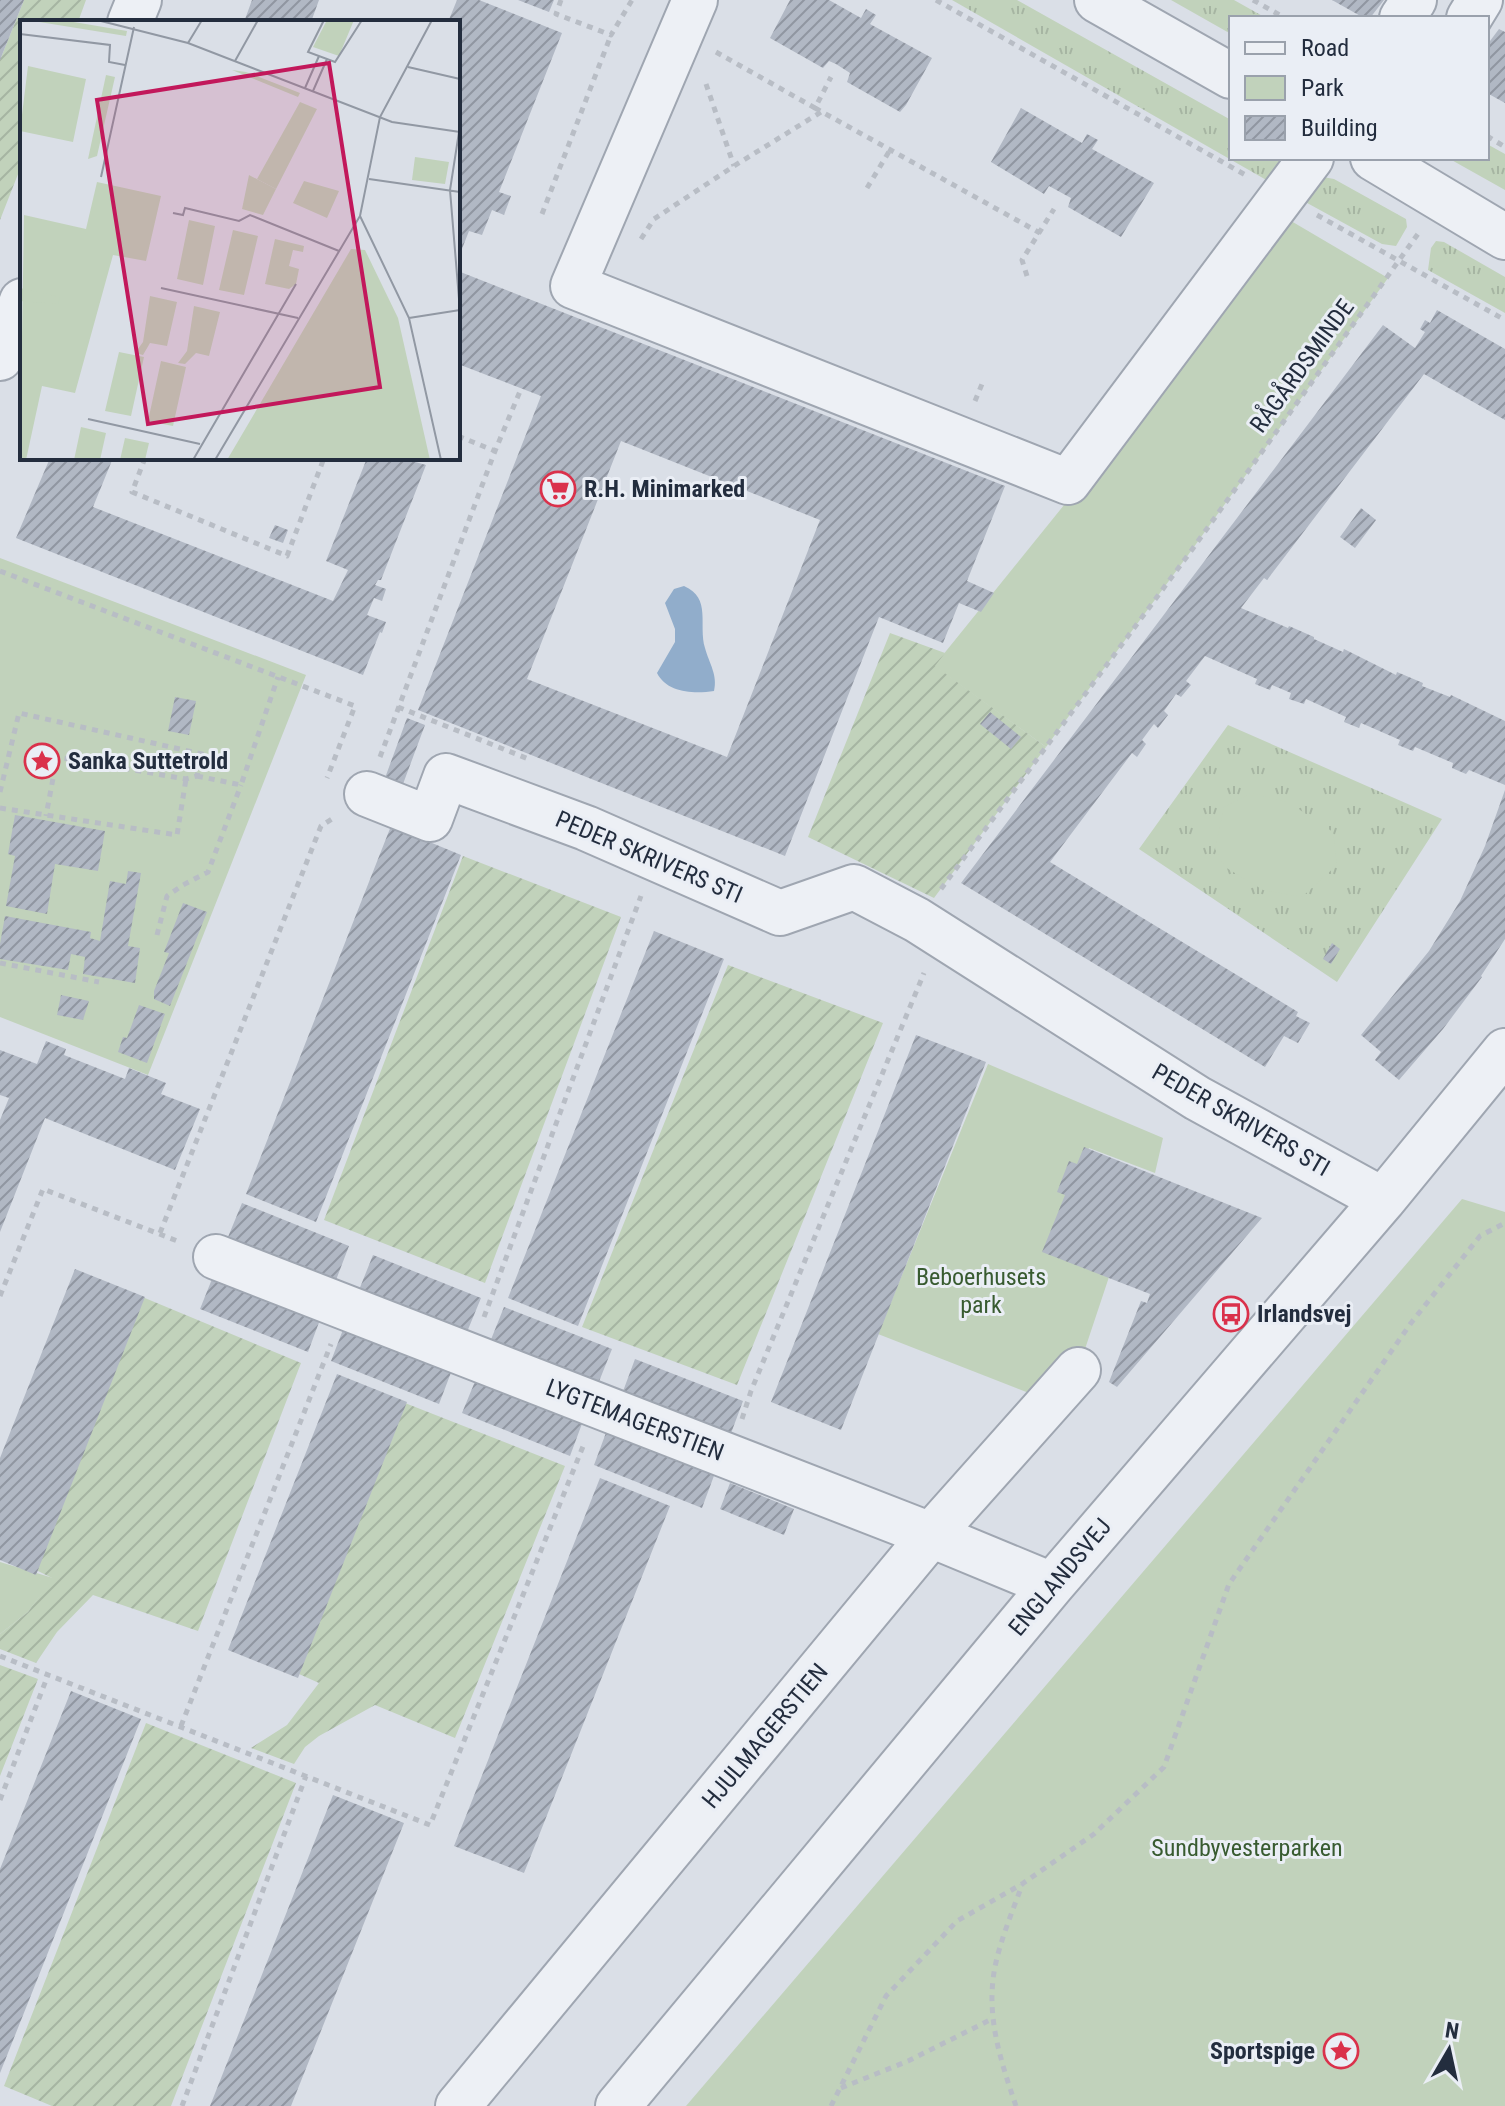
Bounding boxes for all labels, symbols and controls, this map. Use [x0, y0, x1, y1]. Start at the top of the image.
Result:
legend [1229, 16, 1489, 160]
inset map [20, 20, 460, 460]
text: Road [1301, 34, 1349, 62]
text: Park [1301, 74, 1344, 102]
text: Building [1301, 114, 1378, 142]
street label: RÅGÅRDSMINDE [1243, 293, 1360, 438]
supermarket icon: R.H. Minimarked [539, 470, 577, 508]
place label: R.H. Minimarked [584, 475, 745, 503]
place icon: Sanka Suttetrold [23, 742, 61, 780]
place label: Sanka Suttetrold [68, 747, 228, 775]
street label: PEDER SKRIVERS STI [551, 805, 747, 909]
street label: PEDER SKRIVERS STI [1147, 1058, 1335, 1182]
park label: Beboerhusets park [916, 1263, 1046, 1319]
bus stop icon: Irlandsvej [1212, 1295, 1250, 1333]
place label: Irlandsvej [1257, 1300, 1351, 1328]
street label: LYGTEMAGERSTIEN [542, 1373, 728, 1467]
street label: ENGLANDSVEJ [1003, 1513, 1117, 1641]
street label: HJULMAGERSTIEN [696, 1658, 834, 1814]
park label: Sundbyvesterparken [1151, 1834, 1343, 1862]
north arrow [1409, 2010, 1489, 2090]
text: N [1443, 2017, 1461, 2044]
place icon: Sportspige [1322, 2032, 1360, 2070]
place label: Sportspige [1210, 2037, 1315, 2065]

